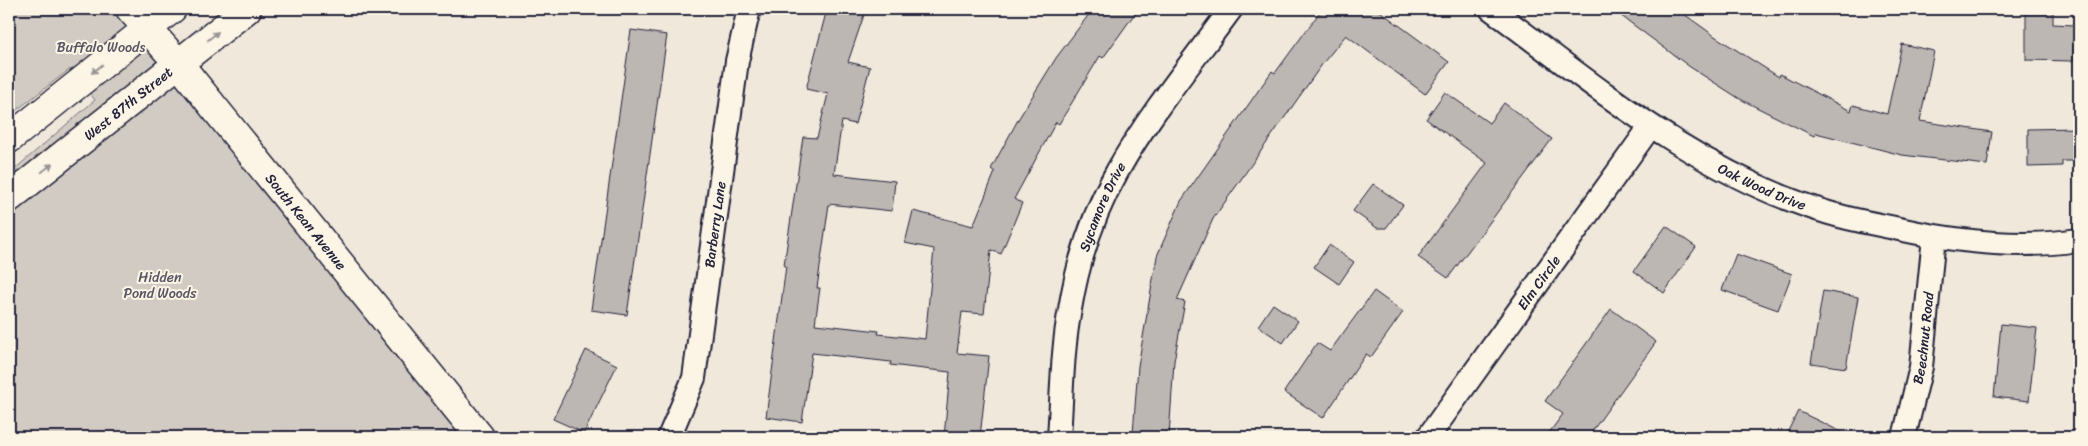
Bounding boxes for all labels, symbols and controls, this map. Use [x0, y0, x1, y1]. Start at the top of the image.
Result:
one-way arrow [206, 31, 219, 42]
park label: Buffalo Woods [57, 35, 145, 60]
street label: West 87th Street [78, 60, 178, 147]
one-way arrow [91, 63, 104, 74]
street label: Oak Wood Drive [1713, 156, 1810, 217]
street label: Sycamore Drive [1072, 157, 1133, 255]
one-way arrow [40, 162, 53, 173]
street label: South Kean Avenue [259, 167, 353, 276]
street label: Barberry Lane [697, 180, 733, 269]
street label: Elm Circle [1510, 250, 1567, 315]
park label: Hidden Pond Woods [123, 265, 197, 306]
street label: Beechnut Road [1905, 289, 1941, 387]

